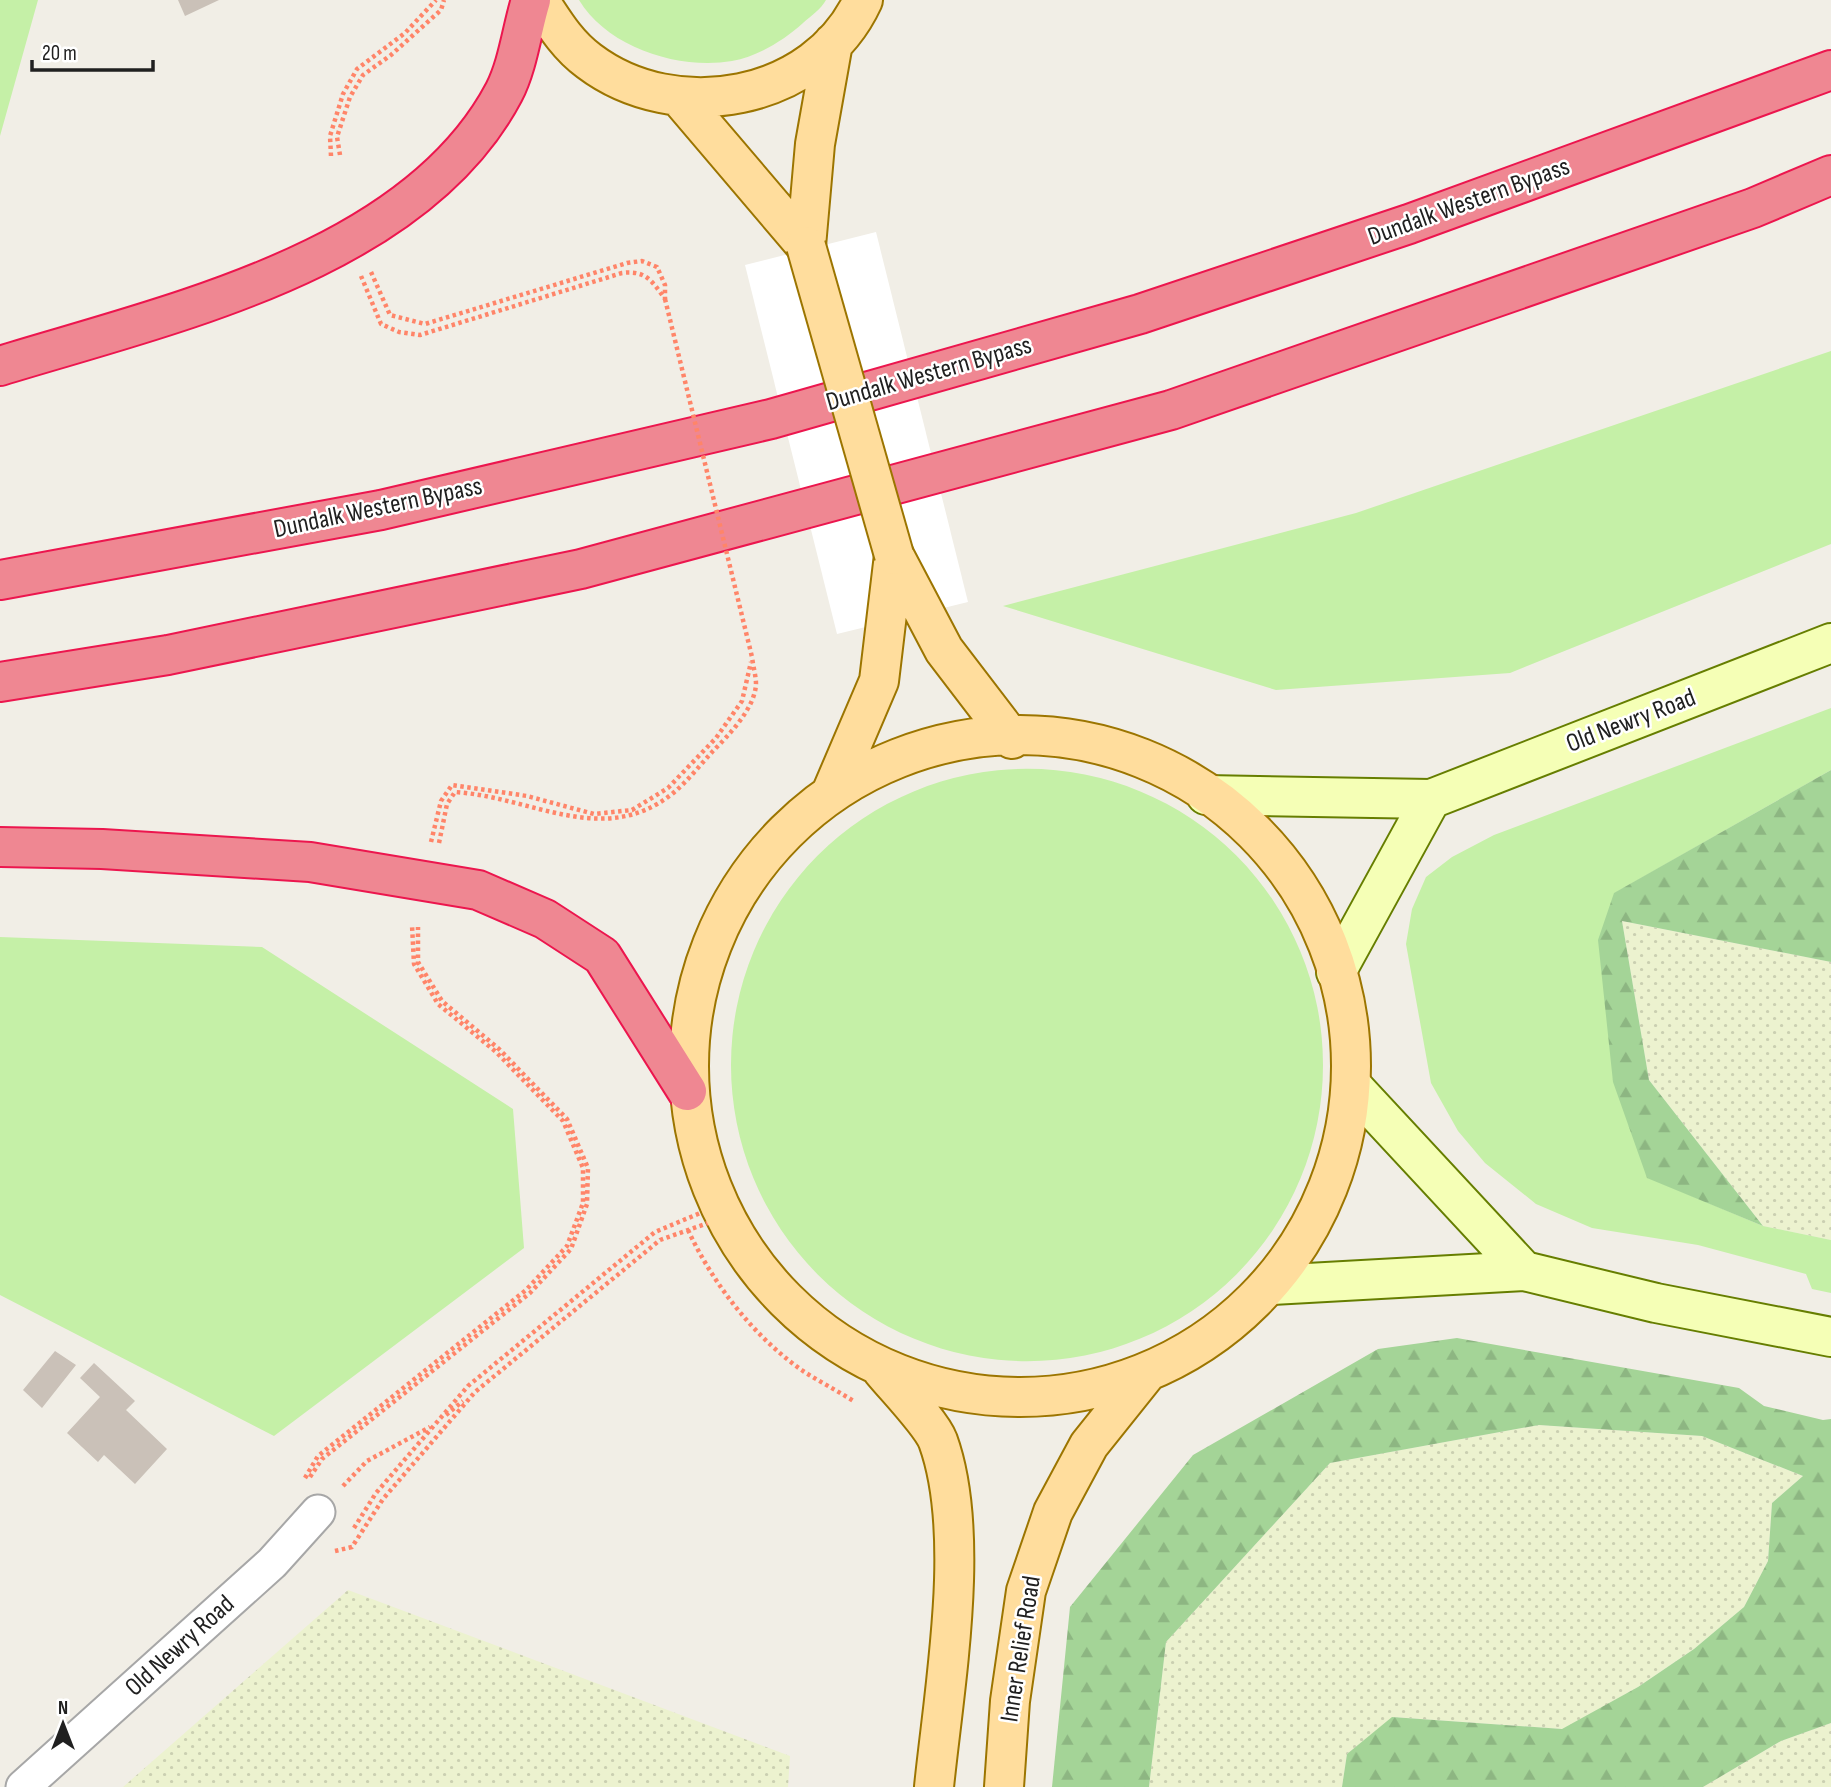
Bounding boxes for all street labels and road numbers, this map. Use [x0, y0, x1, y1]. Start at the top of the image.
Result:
street label: Dundalk Western Bypass [1364, 151, 1574, 253]
street label: Dundalk Western Bypass [823, 330, 1035, 418]
street label: Dundalk Western Bypass [271, 471, 485, 545]
street label: Old Newry Road [1562, 682, 1700, 760]
street label: Inner Relief Road [994, 1574, 1048, 1724]
street label: Old Newry Road [119, 1589, 241, 1703]

